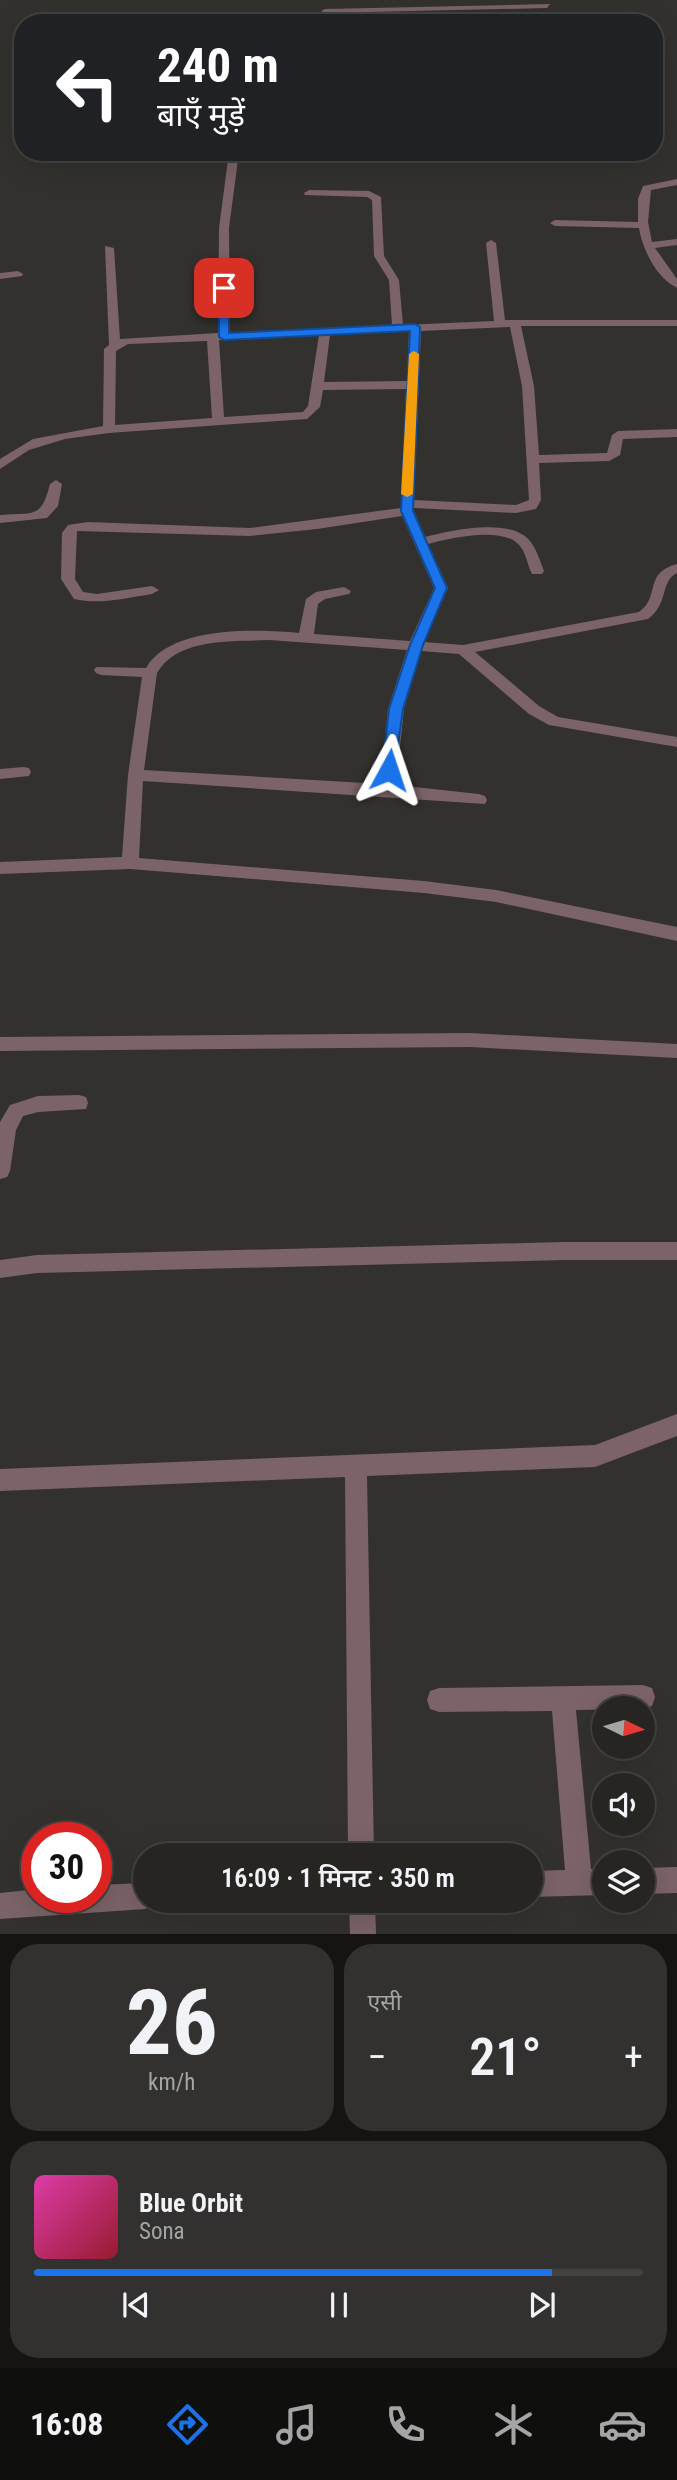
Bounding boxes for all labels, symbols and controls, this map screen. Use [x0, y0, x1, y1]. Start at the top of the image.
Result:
text: 240 m [157, 37, 279, 94]
icon: left [42, 42, 133, 133]
text: बाएँ मुड़ें [157, 96, 245, 134]
pin [194, 258, 254, 318]
icon: arrive [205, 269, 243, 307]
position arrow [352, 733, 426, 807]
north arrow [592, 1696, 654, 1759]
map controls [592, 1696, 655, 1913]
button: sound [592, 1773, 655, 1836]
speed limit sign: 30 [21, 1822, 112, 1913]
button: layers [592, 1850, 655, 1913]
text: 16:09 · 1 मिनट · 350 m [221, 1863, 455, 1893]
text: 26 [126, 1970, 218, 2076]
text: एसी [368, 1989, 402, 2016]
text: 21° [469, 2027, 541, 2088]
text: − [368, 2035, 387, 2079]
text: + [624, 2035, 643, 2079]
text: km/h [148, 2069, 195, 2096]
text: Blue Orbit [139, 2188, 243, 2218]
text: Sona [139, 2218, 185, 2245]
icon: previous [117, 2286, 155, 2324]
icon: pause [320, 2286, 358, 2324]
icon: next [523, 2286, 561, 2324]
icon: directions [163, 2400, 212, 2449]
icon: music [272, 2400, 321, 2449]
icon: phone [381, 2400, 430, 2449]
icon: climate [489, 2400, 538, 2449]
icon: car [598, 2400, 647, 2449]
text: 16:08 [30, 2405, 103, 2443]

